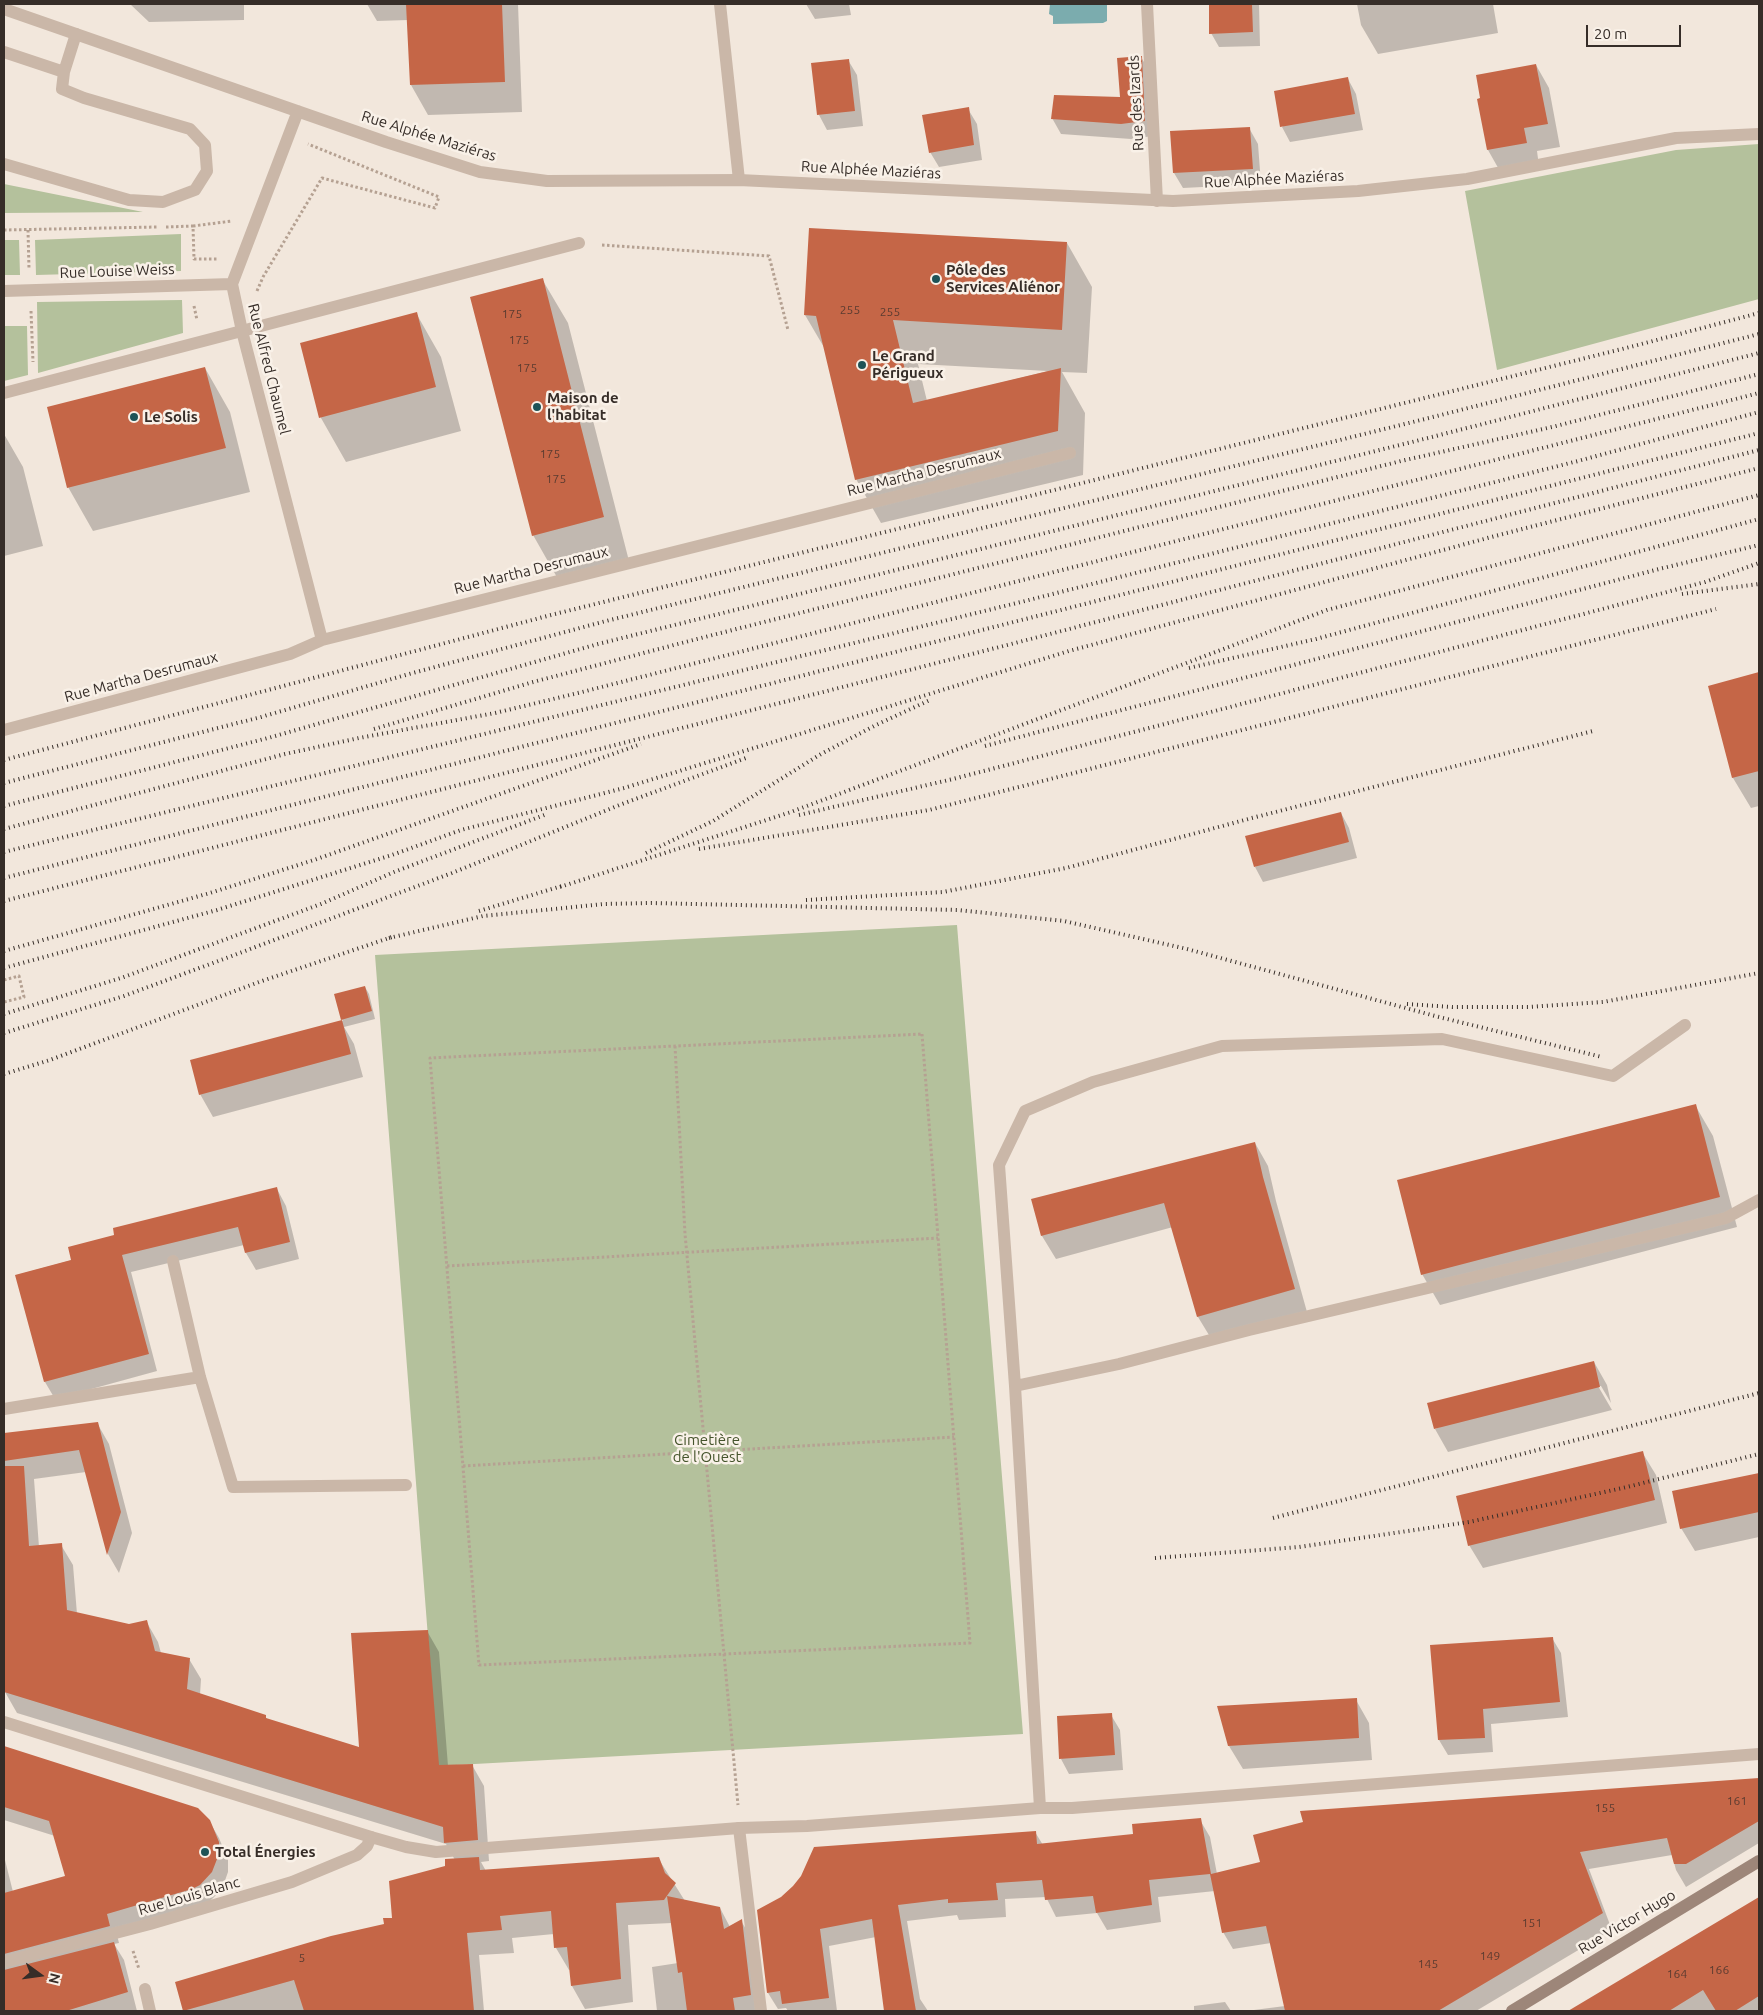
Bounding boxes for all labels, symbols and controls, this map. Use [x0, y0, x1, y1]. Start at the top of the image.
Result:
scale bar [1588, 15, 1683, 47]
text: 20 m [1594, 25, 1627, 42]
street label: Rue des Izards [1125, 55, 1147, 151]
street label: Rue Alphée Maziéras [359, 107, 499, 165]
street label: Rue Alphée Maziéras [801, 157, 941, 183]
street label: Rue Alphée Maziéras [1204, 166, 1344, 192]
street label: Rue Louise Weiss [59, 260, 175, 282]
place label: Pôle des Services Aliénor [946, 261, 1060, 296]
marker: Pôle des Services Aliénor [930, 273, 942, 285]
street label: Rue Alfred Chaumel [244, 302, 294, 436]
house number: 255 [840, 303, 860, 317]
house number: 255 [880, 305, 900, 319]
house number: 175 [502, 307, 522, 321]
house number: 175 [509, 333, 529, 347]
place label: Le Grand Périgueux [872, 347, 943, 382]
marker: Le Grand Périgueux [856, 359, 868, 371]
house number: 175 [517, 361, 537, 375]
place label: Maison de l'habitat [547, 389, 619, 424]
marker: Maison de l'habitat [531, 401, 543, 413]
place label: Le Solis [144, 408, 198, 426]
marker: Le Solis [128, 411, 140, 423]
street label: Rue Martha Desrumaux [845, 444, 1003, 500]
house number: 175 [540, 447, 560, 461]
house number: 175 [546, 472, 566, 486]
street label: Rue Martha Desrumaux [452, 542, 610, 598]
street label: Rue Martha Desrumaux [62, 648, 220, 706]
park label: Cimetière de l'Ouest [673, 1431, 741, 1466]
house number: 161 [1727, 1794, 1747, 1808]
house number: 155 [1595, 1801, 1615, 1815]
place label: Total Énergies [215, 1843, 316, 1861]
marker: Total Énergies [199, 1846, 211, 1858]
street label: Rue Louis Blanc [136, 1873, 242, 1919]
street label: Rue Victor Hugo [1575, 1886, 1679, 1958]
house number: 151 [1522, 1916, 1542, 1930]
house number: 149 [1480, 1949, 1500, 1963]
north arrow [15, 1950, 65, 2000]
house number: 5 [299, 1951, 305, 1965]
house number: 145 [1418, 1957, 1438, 1971]
house number: 166 [1709, 1963, 1729, 1977]
house number: 164 [1667, 1967, 1687, 1981]
text: N [46, 1972, 64, 1986]

